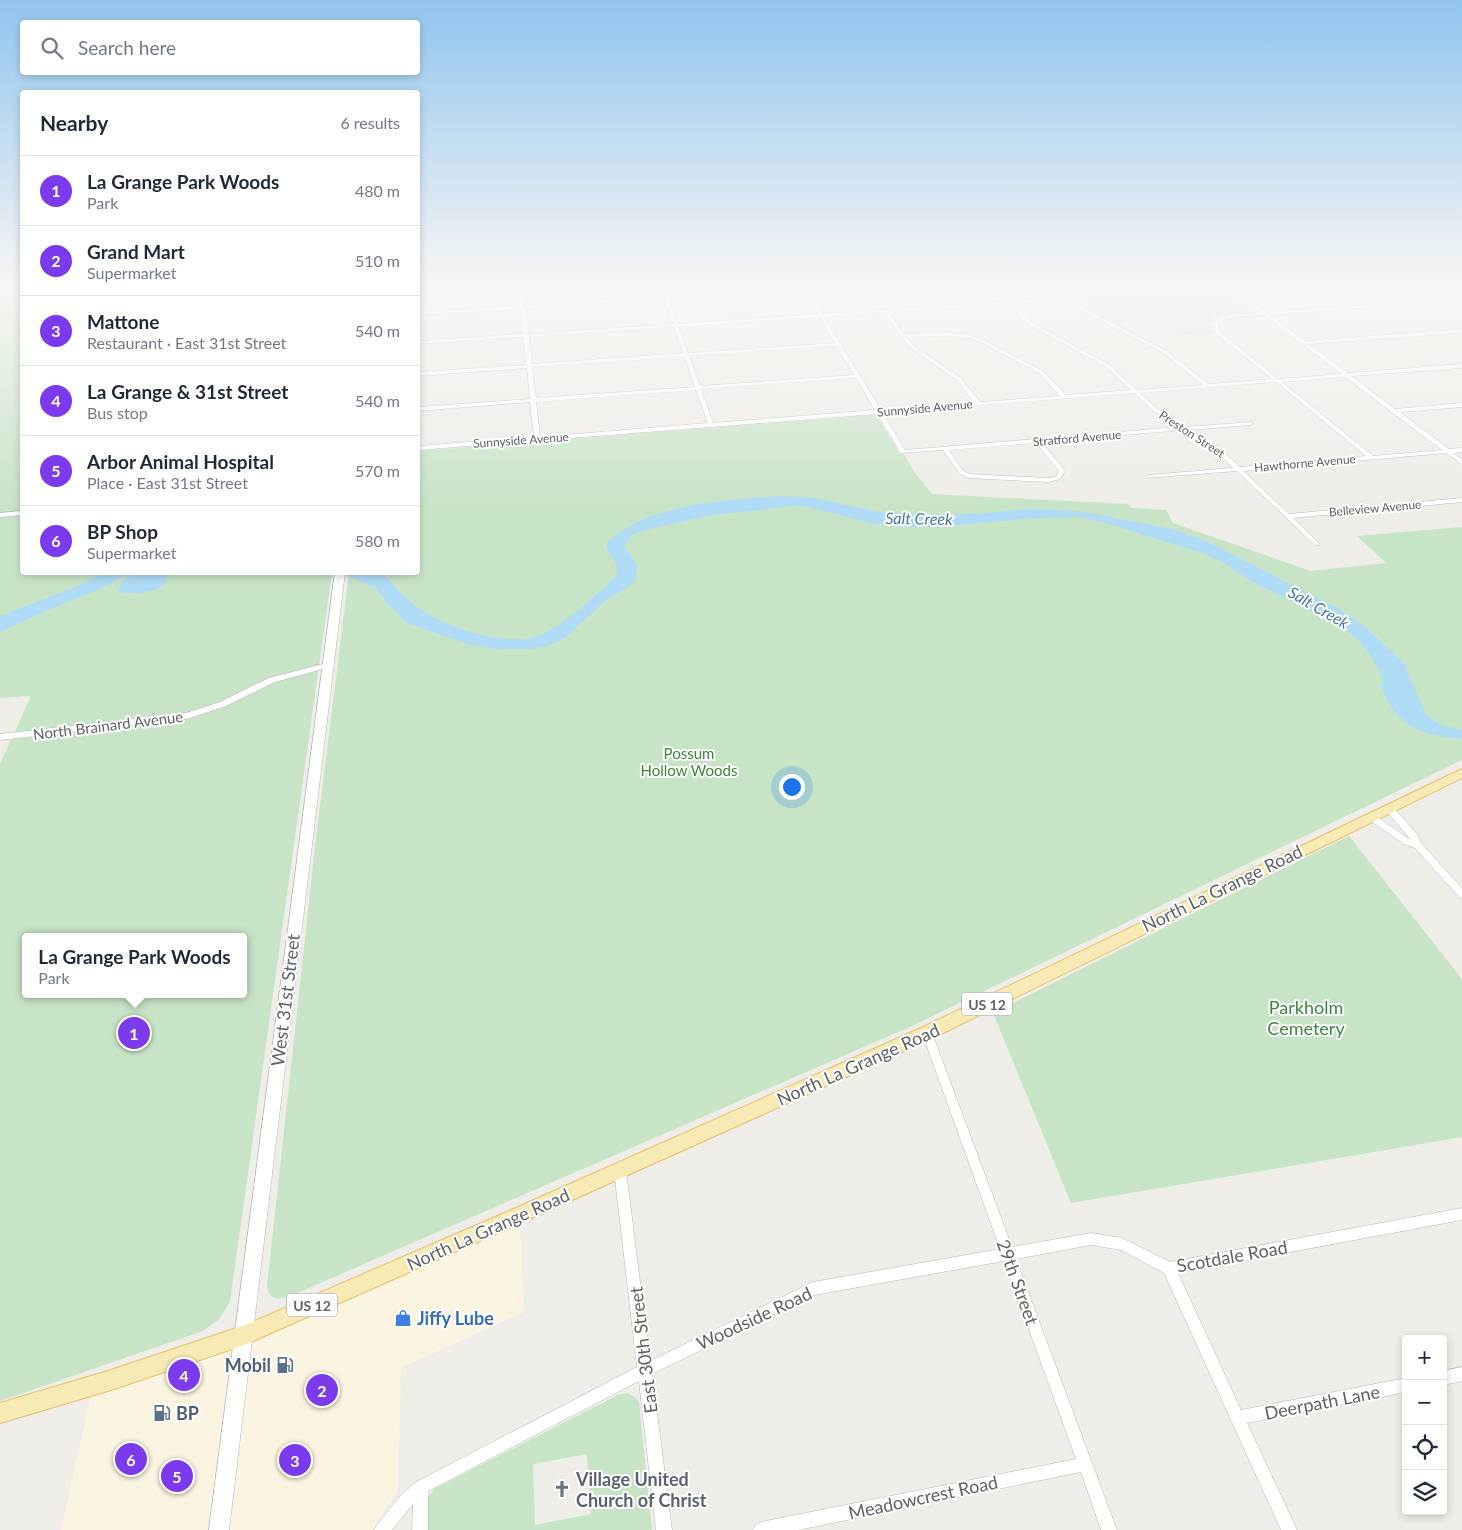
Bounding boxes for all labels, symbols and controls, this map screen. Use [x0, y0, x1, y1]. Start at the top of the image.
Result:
search box [20, 20, 420, 75]
icon: search [38, 34, 66, 62]
text: Search here [78, 36, 176, 59]
text: Nearby [40, 110, 108, 135]
text: 6 results [340, 113, 400, 132]
text: La Grange Park Woods [87, 170, 279, 193]
text: 1 [51, 181, 61, 200]
text: 480 m [355, 181, 400, 200]
text: Park [87, 193, 118, 212]
text: Grand Mart [87, 240, 185, 263]
text: 2 [51, 251, 61, 270]
text: 510 m [355, 251, 400, 270]
text: Supermarket [87, 263, 176, 282]
text: Mattone [87, 310, 159, 333]
text: 3 [51, 321, 61, 340]
text: 540 m [355, 321, 400, 340]
text: Restaurant · East 31st Street [87, 333, 286, 352]
text: La Grange & 31st Street [87, 380, 288, 403]
text: 4 [51, 391, 61, 410]
text: 540 m [355, 391, 400, 410]
street label: Sunnyside Avenue [877, 396, 973, 420]
text: Bus stop [87, 403, 148, 422]
street label: Preston Street [1156, 407, 1228, 461]
street label: Stratford Avenue [1032, 427, 1122, 449]
street label: Sunnyside Avenue [473, 429, 569, 451]
text: Arbor Animal Hospital [87, 450, 274, 473]
street label: Hawthorne Avenue [1254, 451, 1356, 475]
text: 5 [51, 461, 61, 480]
text: 570 m [355, 461, 400, 480]
text: Place · East 31st Street [87, 473, 248, 492]
street label: Belleview Avenue [1328, 496, 1422, 520]
water label: Salt Creek [885, 508, 953, 528]
text: BP Shop [87, 520, 158, 543]
text: 6 [51, 531, 61, 550]
text: 580 m [355, 531, 400, 550]
text: Supermarket [87, 543, 176, 562]
water label: Salt Creek [1285, 582, 1353, 632]
street label: North Brainard Avenue [32, 707, 184, 743]
park label: Possum Hollow Woods [641, 744, 737, 779]
your location [779, 774, 805, 800]
street label: North La Grange Road [1138, 840, 1306, 936]
street label: West 31st Street [266, 932, 304, 1067]
popup [22, 933, 247, 998]
text: La Grange Park Woods [38, 945, 231, 968]
text: Park [38, 968, 70, 987]
road number: US 12 [962, 992, 1012, 1016]
park label: Parkholm Cemetery [1267, 996, 1345, 1039]
pin: 1 [118, 1014, 150, 1052]
street label: North La Grange Road [773, 1018, 943, 1110]
street label: North La Grange Road [403, 1183, 573, 1275]
street label: Scotdale Road [1175, 1235, 1289, 1277]
street label: 29th Street [992, 1236, 1044, 1328]
street label: Woodside Road [693, 1282, 815, 1354]
street label: East 30th Street [624, 1285, 662, 1415]
road number: US 12 [287, 1294, 337, 1316]
place label: Jiffy Lube [417, 1307, 494, 1329]
shop icon: Jiffy Lube [393, 1308, 413, 1328]
map controls [1402, 1335, 1447, 1515]
button: + [1402, 1335, 1447, 1380]
place label: Mobil [225, 1354, 271, 1376]
fuel station icon: Mobil [275, 1355, 295, 1375]
pin: 4 [168, 1356, 200, 1394]
pin: 2 [306, 1371, 338, 1409]
street label: Deerpath Lane [1263, 1380, 1381, 1424]
button: − [1402, 1380, 1447, 1425]
place label: BP [176, 1402, 199, 1424]
fuel station icon: BP [152, 1403, 172, 1423]
button: locate [1402, 1425, 1447, 1470]
pin: 6 [115, 1440, 147, 1478]
pin: 3 [279, 1441, 311, 1479]
pin: 5 [161, 1457, 193, 1495]
place label: Village United Church of Christ [575, 1468, 707, 1511]
street label: Meadowcrest Road [846, 1470, 1000, 1524]
button: layers [1402, 1470, 1447, 1515]
church icon: Village United Church of Christ [552, 1479, 572, 1499]

